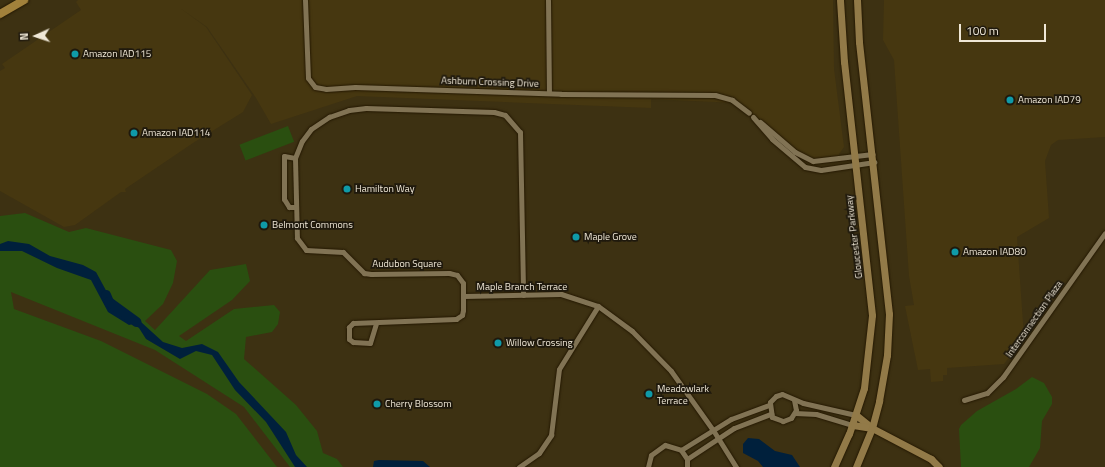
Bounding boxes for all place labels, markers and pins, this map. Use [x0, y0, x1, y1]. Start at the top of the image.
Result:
place label: Amazon IAD115 [83, 48, 151, 60]
marker: Amazon IAD115 [70, 49, 80, 59]
place label: Amazon IAD79 [1018, 94, 1081, 106]
marker: Amazon IAD79 [1005, 95, 1015, 105]
place label: Amazon IAD114 [142, 127, 210, 139]
marker: Amazon IAD114 [129, 128, 139, 138]
place label: Hamilton Way [355, 183, 414, 195]
marker: Hamilton Way [342, 184, 352, 194]
place label: Belmont Commons [272, 219, 353, 231]
marker: Belmont Commons [259, 220, 269, 230]
place label: Maple Grove [584, 231, 637, 243]
marker: Maple Grove [571, 232, 581, 242]
place label: Amazon IAD80 [963, 246, 1026, 258]
marker: Amazon IAD80 [950, 247, 960, 257]
place label: Willow Crossing [506, 337, 573, 349]
marker: Willow Crossing [493, 338, 503, 348]
place label: Meadowlark Terrace [657, 382, 709, 406]
marker: Meadowlark Terrace [644, 389, 654, 399]
place label: Cherry Blossom [385, 398, 451, 410]
marker: Cherry Blossom [372, 399, 382, 409]

